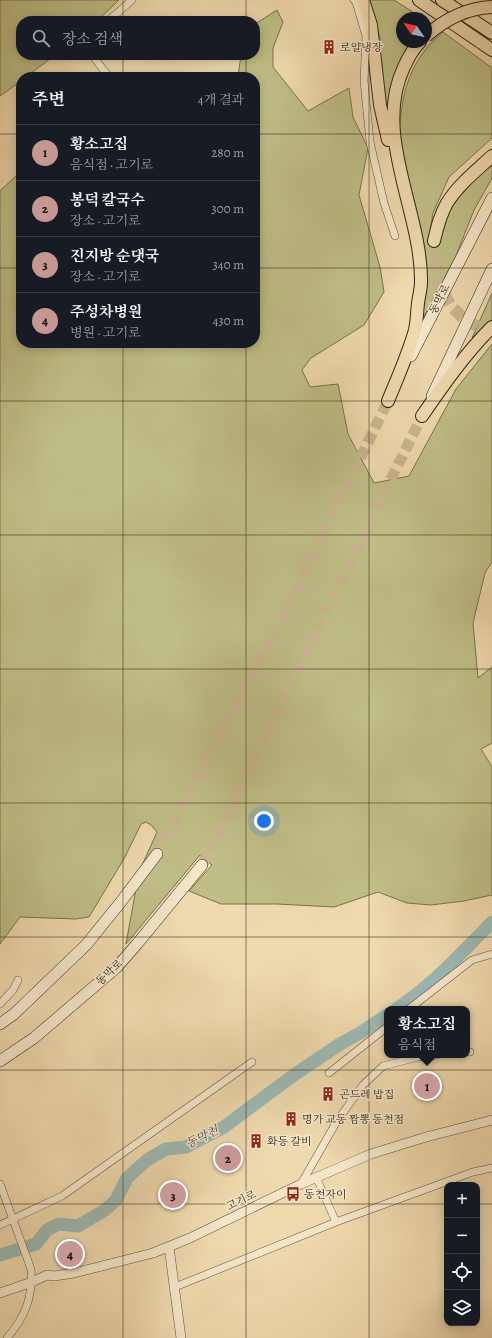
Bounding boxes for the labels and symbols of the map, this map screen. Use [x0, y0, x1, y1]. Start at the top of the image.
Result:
north arrow [396, 12, 432, 48]
building icon: 로얄냉장 [321, 39, 337, 55]
place label: 로얄냉장 [340, 40, 383, 55]
street label: 동막로 [426, 281, 454, 317]
your location [254, 811, 274, 831]
street label: 동막로 [93, 956, 126, 989]
pin: 1 [414, 1071, 440, 1101]
building icon: 곤드레 밥집 [320, 1086, 336, 1102]
place label: 곤드레 밥집 [339, 1087, 394, 1102]
building icon: 명가 교동 짬뽕 동천점 [283, 1111, 299, 1127]
place label: 명가 교동 짬뽕 동천점 [302, 1112, 404, 1127]
water label: 동막천 [183, 1122, 222, 1152]
building icon: 화동 갈비 [248, 1133, 264, 1149]
place label: 화동 갈비 [267, 1134, 312, 1149]
pin: 2 [215, 1143, 241, 1173]
pin: 3 [160, 1180, 186, 1210]
bus stop icon: 동천자이 [285, 1186, 301, 1202]
street label: 고기로 [224, 1187, 259, 1214]
place label: 동천자이 [304, 1187, 347, 1202]
pin: 4 [57, 1239, 83, 1269]

